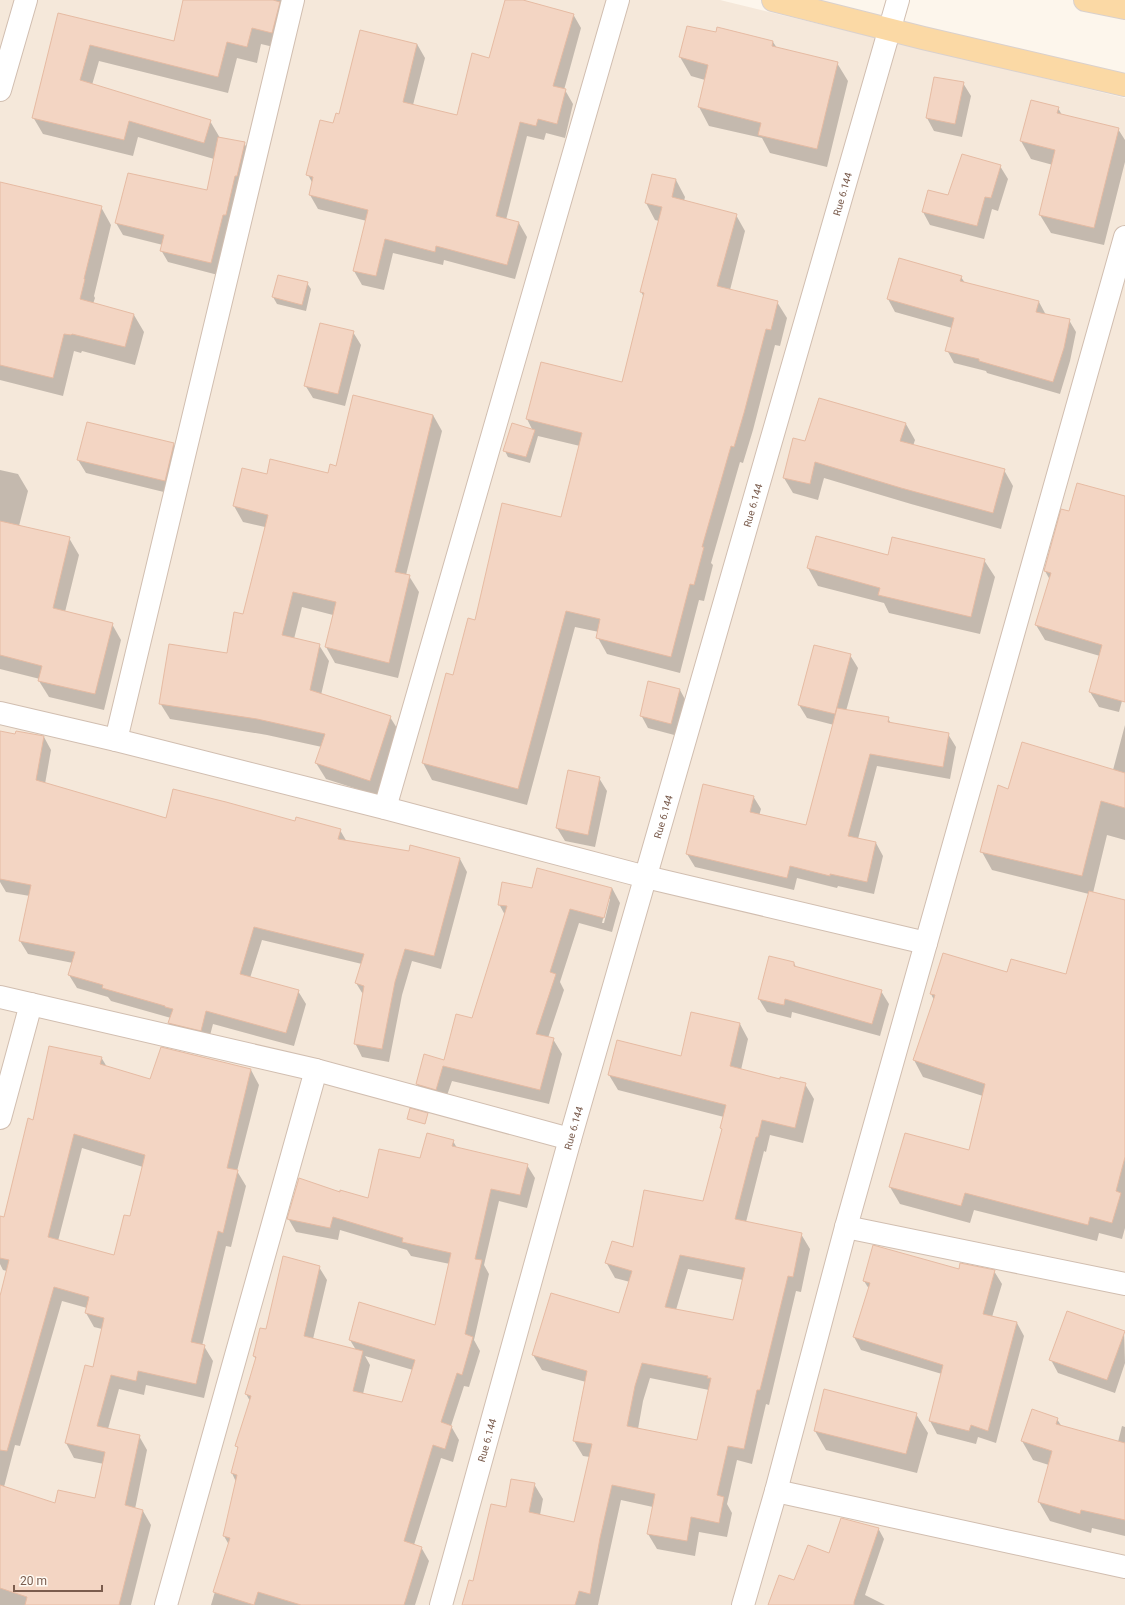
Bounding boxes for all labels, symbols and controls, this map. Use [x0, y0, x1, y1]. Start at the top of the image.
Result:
street label: Rue 6.144 [831, 171, 854, 217]
street label: Rue 6.144 [742, 482, 765, 528]
street label: Rue 6.144 [652, 793, 675, 840]
street label: Rue 6.144 [562, 1105, 585, 1151]
street label: Rue 6.144 [476, 1417, 498, 1463]
scale bar [14, 1567, 102, 1593]
text: 20 m [20, 1574, 47, 1588]

